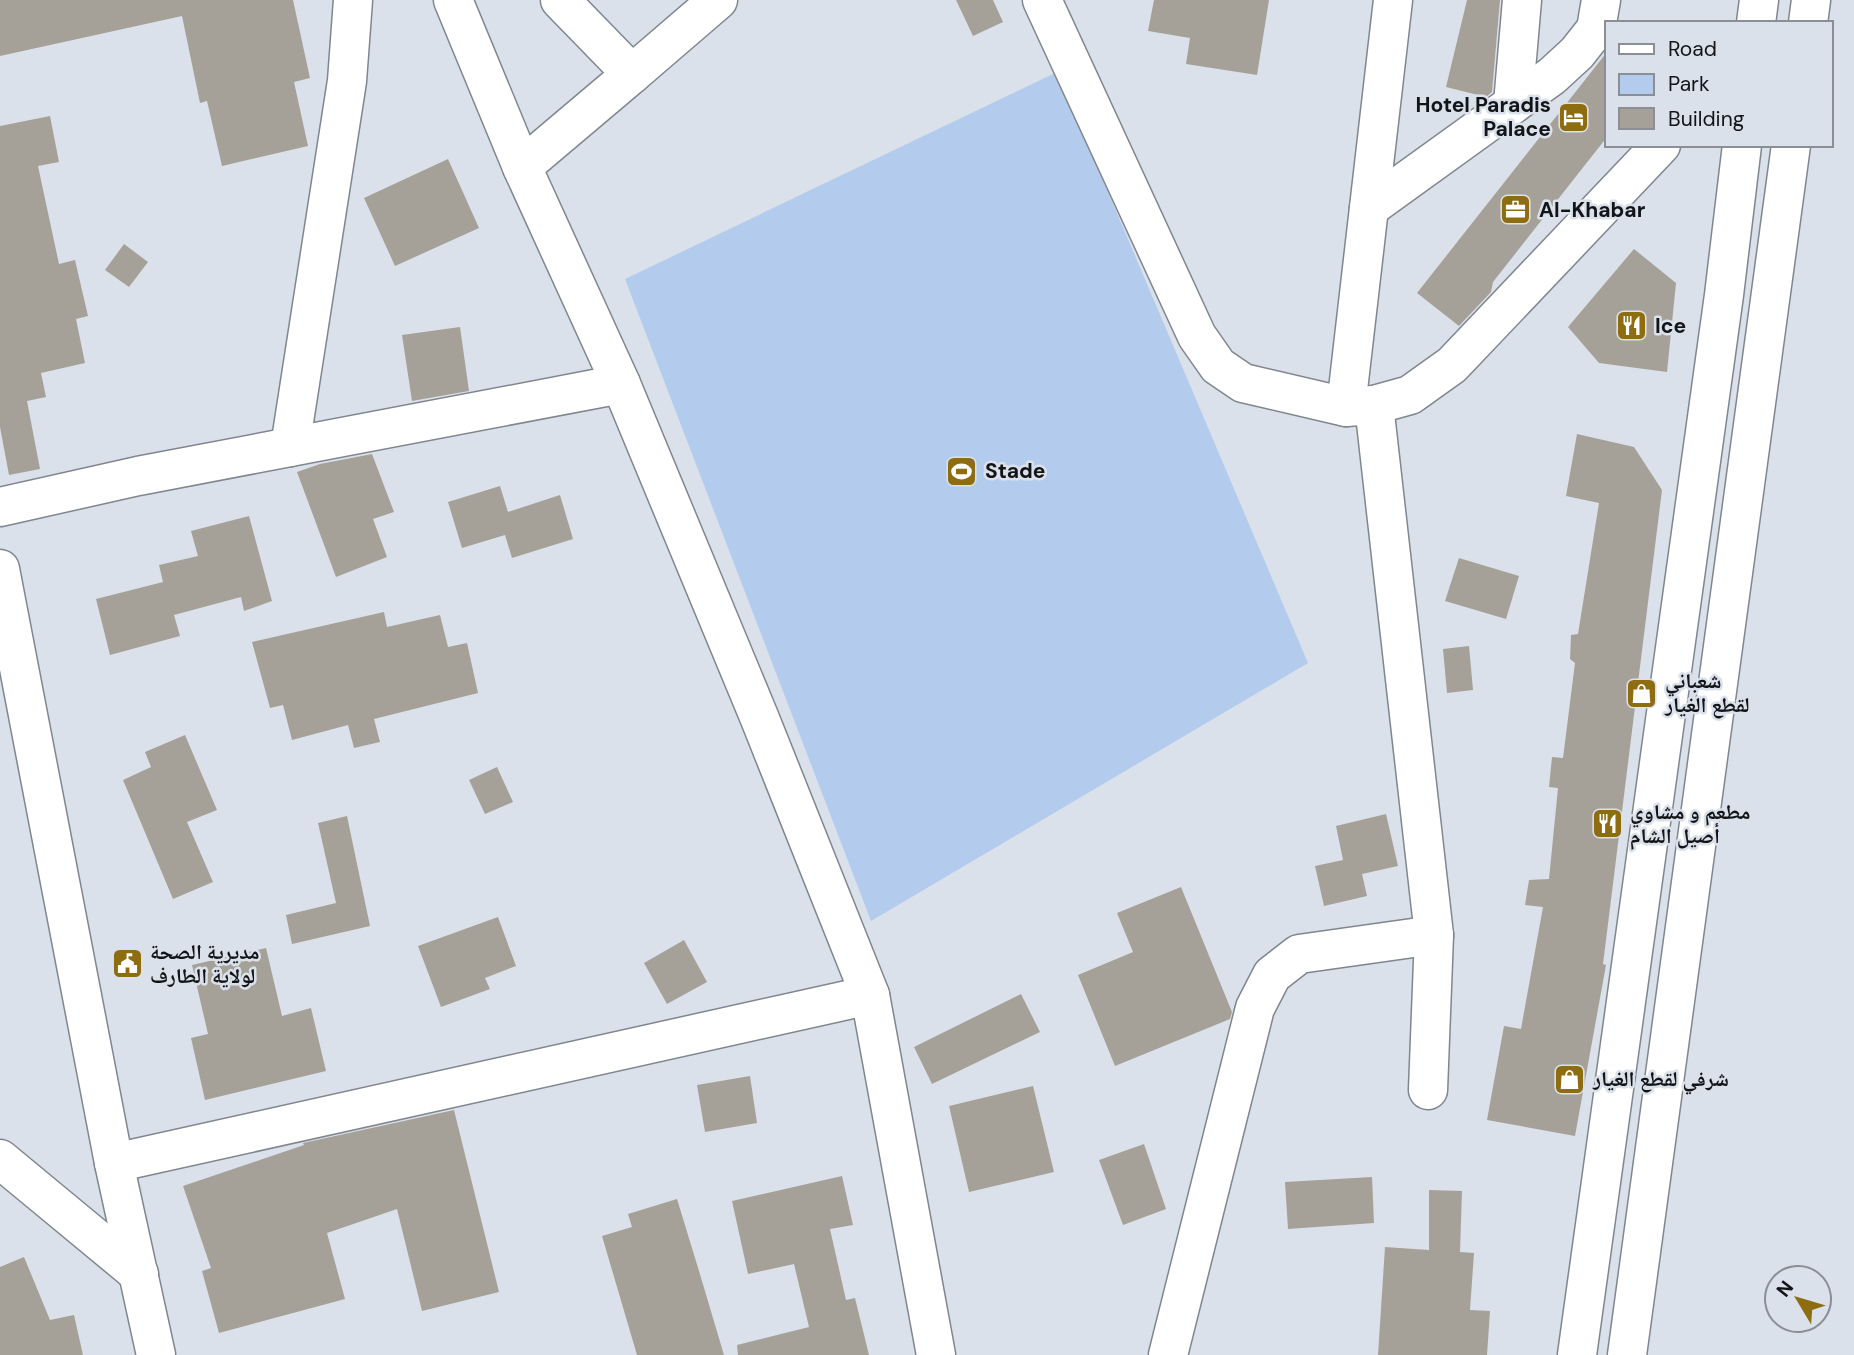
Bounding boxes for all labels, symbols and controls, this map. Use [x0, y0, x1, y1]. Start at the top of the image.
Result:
legend [1605, 21, 1833, 147]
text: Road [1668, 35, 1717, 63]
text: Park [1668, 70, 1710, 98]
place label: Hotel Paradis Palace [1416, 91, 1551, 143]
hotel icon: Hotel Paradis Palace [1557, 100, 1591, 134]
text: Building [1668, 105, 1745, 133]
office icon: Al-Khabar [1499, 193, 1533, 227]
place label: Al-Khabar [1539, 196, 1646, 224]
restaurant icon: Ice [1615, 309, 1649, 343]
place label: Ice [1655, 312, 1686, 340]
sports icon: Stade [945, 454, 979, 488]
place label: Stade [985, 457, 1045, 485]
place label: شعباني لقطع الغيار [1664, 667, 1749, 719]
shop icon: شعباني لقطع الغيار [1625, 676, 1659, 710]
place label: مطعم و مشاوي أصيل الشام [1630, 798, 1751, 850]
restaurant icon: مطعم و مشاوي أصيل الشام [1590, 807, 1624, 841]
place label: مديرية الصحة لولاية الطارف [150, 938, 259, 990]
public building icon: مديرية الصحة لولاية الطارف [110, 947, 144, 981]
shop icon: شرفي لقطع الغيار [1553, 1062, 1587, 1096]
place label: شرفي لقطع الغيار [1592, 1065, 1729, 1095]
north arrow [1763, 1264, 1833, 1334]
text: N [1771, 1276, 1799, 1302]

